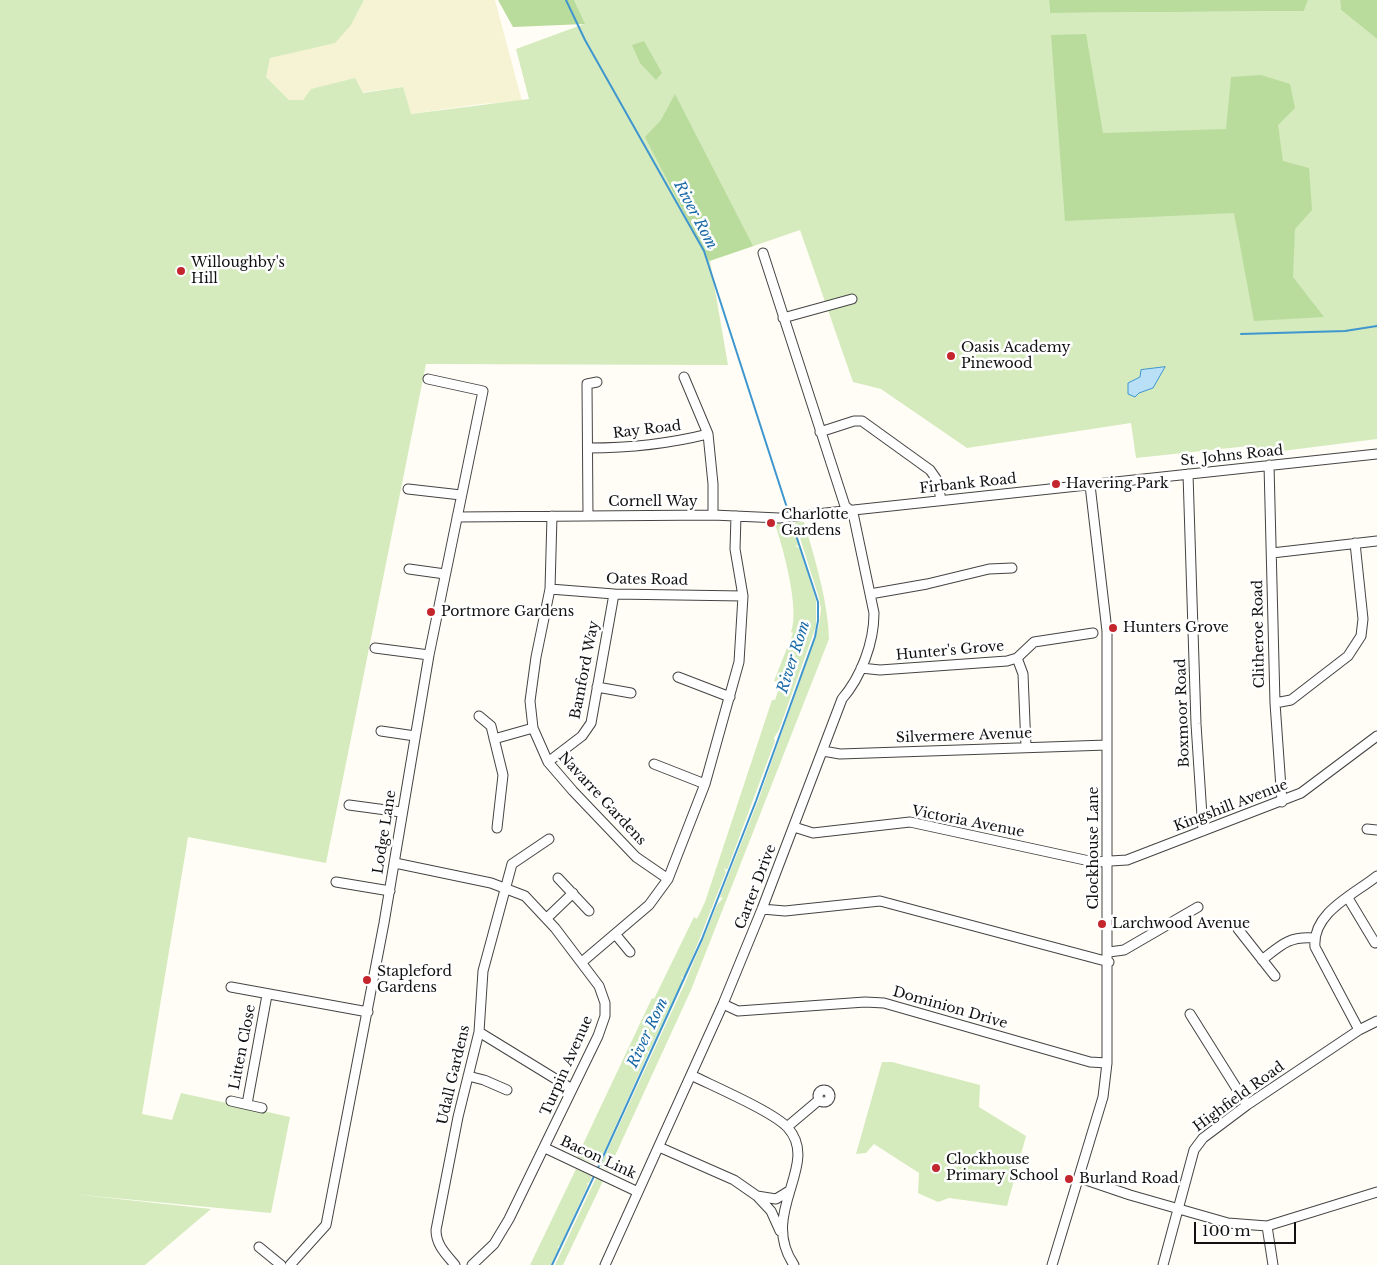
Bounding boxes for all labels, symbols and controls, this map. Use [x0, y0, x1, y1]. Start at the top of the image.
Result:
water label: River Rom [669, 178, 721, 252]
place label: Willoughby's Hill [191, 255, 285, 288]
marker: Willoughby's Hill [175, 265, 187, 277]
place label: Oasis Academy Pinewood [961, 340, 1070, 372]
marker: Oasis Academy Pinewood [945, 350, 957, 362]
street label: Ray Road [612, 417, 682, 443]
street label: St. Johns Road [1180, 442, 1284, 470]
street label: Firbank Road [919, 471, 1017, 497]
place label: Havering Park [1066, 476, 1169, 492]
marker: Havering Park [1050, 478, 1062, 490]
street label: Cornell Way [608, 494, 698, 510]
place label: Charlotte Gardens [781, 507, 849, 540]
marker: Charlotte Gardens [765, 517, 777, 529]
street label: Oates Road [606, 571, 688, 589]
street label: Clitheroe Road [1250, 580, 1268, 688]
place label: Portmore Gardens [441, 604, 574, 620]
marker: Portmore Gardens [425, 606, 437, 618]
street label: Bamford Way [567, 619, 603, 721]
water label: River Rom [774, 619, 814, 695]
place label: Hunters Grove [1123, 620, 1229, 636]
marker: Hunters Grove [1107, 622, 1119, 634]
street label: Hunter's Grove [895, 638, 1005, 664]
street label: Boxmoor Road [1173, 658, 1193, 768]
street label: Silvermere Avenue [896, 725, 1032, 747]
street label: Navarre Gardens [555, 749, 649, 849]
street label: Kingshill Avenue [1172, 776, 1290, 836]
street label: Clockhouse Lane [1086, 786, 1102, 910]
street label: Lodge Lane [370, 789, 400, 875]
street label: Victoria Avenue [910, 803, 1026, 841]
street label: Carter Drive [732, 842, 780, 932]
place label: Larchwood Avenue [1112, 916, 1250, 932]
marker: Larchwood Avenue [1096, 918, 1108, 930]
place label: Stapleford Gardens [377, 964, 452, 996]
marker: Stapleford Gardens [361, 974, 373, 986]
street label: Dominion Drive [891, 984, 1009, 1032]
water label: River Rom [624, 995, 672, 1071]
street label: Litten Close [226, 1003, 260, 1091]
street label: Turpin Avenue [537, 1013, 597, 1119]
street label: Udall Gardens [434, 1024, 474, 1126]
street label: Highfield Road [1190, 1058, 1288, 1136]
street label: Bacon Link [557, 1133, 639, 1183]
place label: Clockhouse Primary School [946, 1152, 1059, 1184]
marker: Clockhouse Primary School [930, 1162, 942, 1174]
place label: Burland Road [1079, 1171, 1178, 1187]
marker: Burland Road [1063, 1173, 1075, 1185]
scale bar [1197, 1212, 1300, 1244]
text: 100 m [1202, 1221, 1251, 1240]

